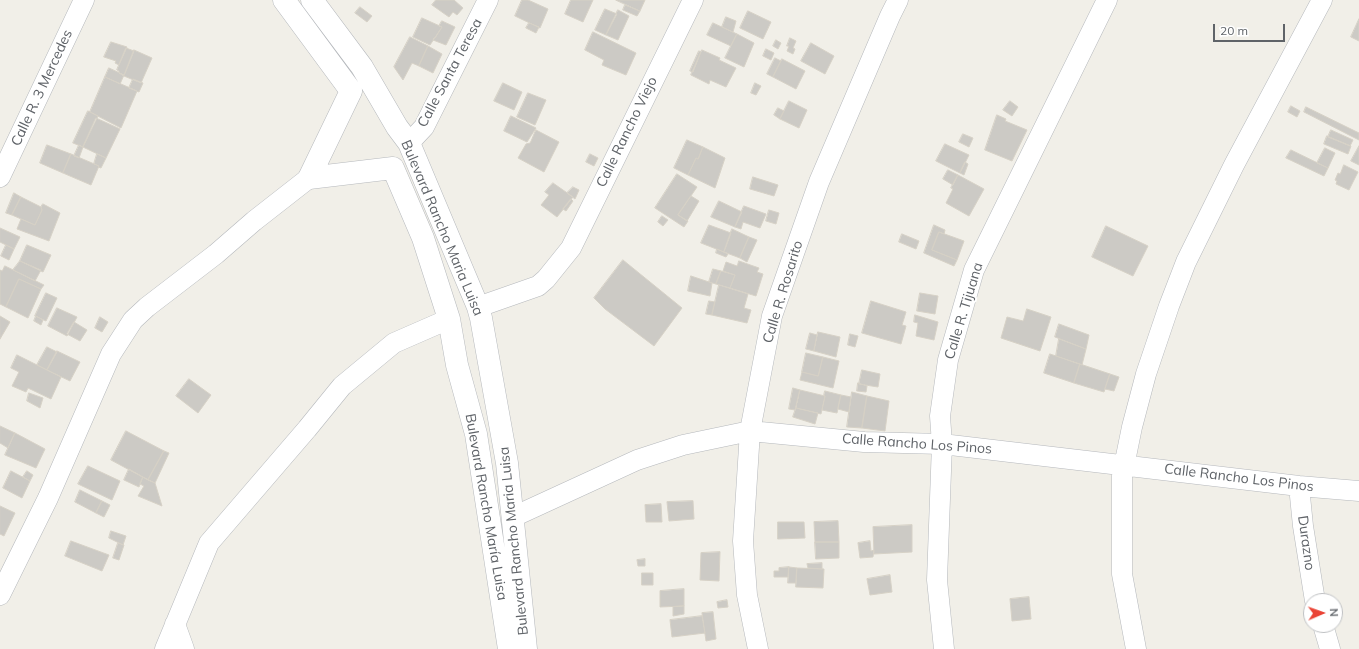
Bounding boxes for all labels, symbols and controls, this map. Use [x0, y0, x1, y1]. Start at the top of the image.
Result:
street label: Calle Santa Teresa [414, 16, 486, 130]
scale bar [1215, 16, 1287, 42]
text: 20 m [1220, 23, 1248, 38]
street label: Calle R. 3 Mercedes [8, 27, 76, 149]
street label: Calle Rancho Viejo [593, 74, 661, 190]
street label: Bulevard Rancho Maria Luisa [397, 138, 487, 318]
street label: Calle R. Rosarito [759, 239, 807, 345]
street label: Calle R. Tijuana [941, 260, 987, 362]
street label: Bulevard Rancho María Luisa [461, 412, 511, 602]
street label: Calle Rancho Los Pinos [841, 430, 993, 458]
street label: Bulevard Rancho Maria Luisa [496, 446, 532, 636]
street label: Calle Rancho Los Pinos [1163, 460, 1315, 496]
street label: Durazno [1294, 514, 1318, 572]
north arrow [1303, 593, 1343, 633]
text: N [1327, 608, 1341, 617]

